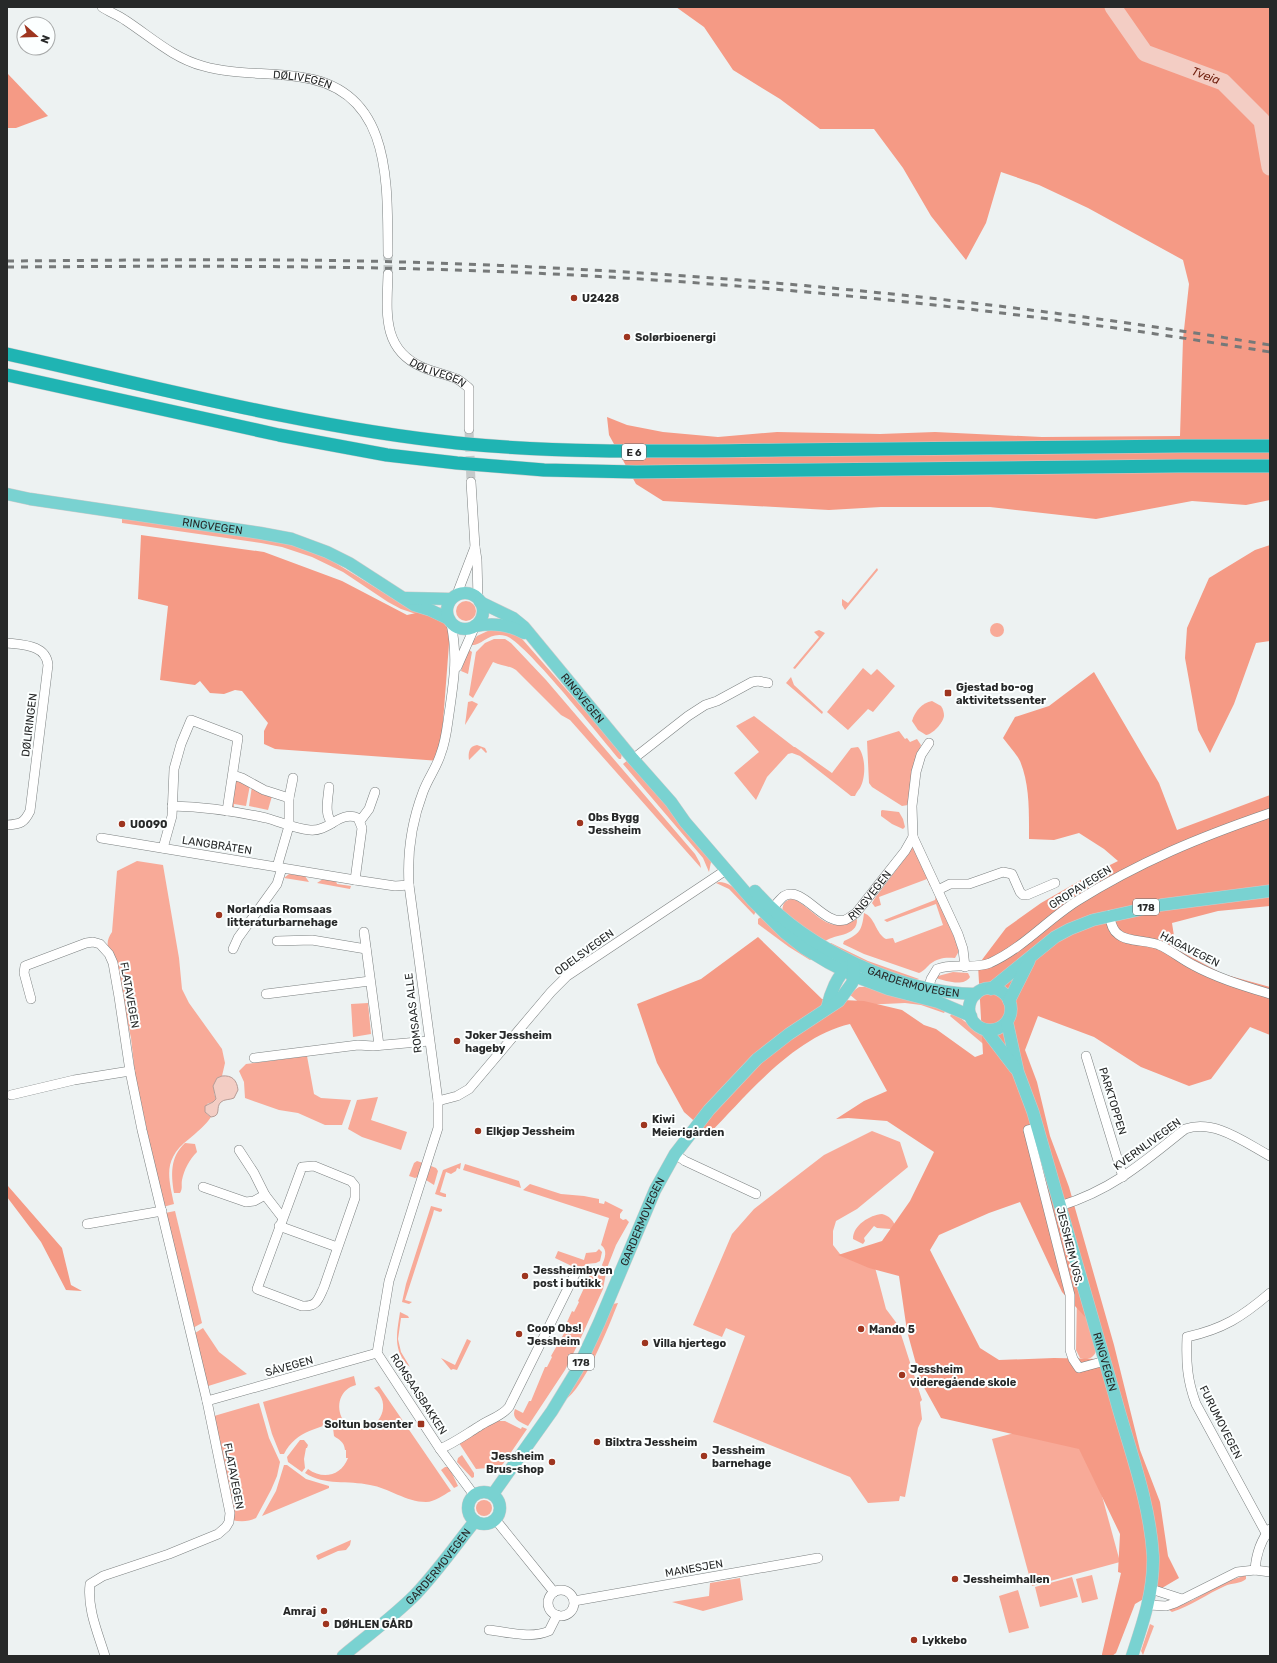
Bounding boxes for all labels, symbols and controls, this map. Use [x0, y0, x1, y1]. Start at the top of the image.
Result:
north arrow [16, 16, 56, 56]
text: N [37, 33, 52, 45]
water label: Tveia [1190, 64, 1222, 87]
street label: DØLIVEGEN [272, 68, 334, 92]
place label: U2428 [582, 292, 619, 305]
marker: U2428 [569, 293, 579, 303]
place label: Solørbioenergi [635, 331, 716, 344]
marker: Solørbioenergi [622, 332, 632, 342]
street label: DØLIVEGEN [407, 356, 469, 390]
road number: E 6 [622, 444, 646, 460]
street label: RINGVEGEN [181, 516, 243, 537]
street label: RINGVEGEN [558, 671, 607, 726]
place label: Gjestad bo-og aktivitetssenter [956, 681, 1046, 707]
marker: Gjestad bo-og aktivitetssenter [943, 688, 953, 698]
street label: DØLIRINGEN [19, 693, 40, 758]
place label: Obs Bygg Jessheim [588, 811, 641, 837]
place label: U0090 [130, 818, 167, 831]
marker: Obs Bygg Jessheim [575, 818, 585, 828]
marker: U0090 [117, 819, 127, 829]
street label: LANGBRÅTEN [181, 834, 253, 857]
street label: GROPAVEGEN [1047, 863, 1114, 912]
street label: RINGVEGEN [846, 868, 894, 923]
road number: 178 [1133, 899, 1159, 915]
place label: Norlandia Romsaas litteraturbarnehage [227, 903, 338, 929]
marker: Norlandia Romsaas litteraturbarnehage [214, 910, 224, 920]
street label: ODELSVEGEN [552, 927, 616, 978]
street label: HAGAVEGEN [1158, 929, 1222, 970]
street label: FLATAVEGEN [117, 961, 142, 1029]
street label: GARDERMOVEGEN [865, 964, 960, 1000]
street label: ROMSAAS ALLE [402, 972, 425, 1054]
place label: Joker Jessheim hageby [465, 1029, 552, 1055]
marker: Joker Jessheim hageby [452, 1036, 462, 1046]
street label: PARKTOPPEN [1096, 1066, 1129, 1136]
place label: Kiwi Meierigården [652, 1113, 724, 1139]
street label: KVERNLIVEGEN [1111, 1116, 1184, 1173]
marker: Kiwi Meierigården [639, 1120, 649, 1130]
place label: Elkjøp Jessheim [486, 1125, 575, 1138]
marker: Elkjøp Jessheim [473, 1126, 483, 1136]
street label: GARDERMOVEGEN [618, 1175, 668, 1268]
street label: JESSHEIM VGS. [1054, 1206, 1086, 1287]
place label: Jessheimbyen post i butikk [533, 1264, 613, 1290]
marker: Jessheimbyen post i butikk [520, 1271, 530, 1281]
place label: Coop Obs! Jessheim [527, 1322, 582, 1348]
place label: Mando 5 [869, 1323, 915, 1336]
marker: Mando 5 [856, 1324, 866, 1334]
marker: Coop Obs! Jessheim [514, 1329, 524, 1339]
street label: RINGVEGEN [1090, 1331, 1119, 1393]
place label: Villa hjertego [653, 1337, 726, 1350]
marker: Villa hjertego [640, 1338, 650, 1348]
street label: ROMSAASBAKKEN [388, 1351, 450, 1437]
street label: SÅVEGEN [264, 1353, 315, 1380]
road number: 178 [568, 1354, 594, 1370]
place label: Jessheim videregående skole [910, 1363, 1017, 1389]
marker: Jessheim videregående skole [897, 1370, 907, 1380]
street label: FURUMOVEGEN [1196, 1383, 1245, 1461]
place label: Soltun bosenter [324, 1418, 413, 1431]
marker: Soltun bosenter [416, 1419, 426, 1429]
place label: Bilxtra Jessheim [605, 1436, 697, 1449]
marker: Bilxtra Jessheim [592, 1437, 602, 1447]
street label: FLATAVEGEN [221, 1442, 246, 1510]
place label: Jessheim barnehage [712, 1444, 772, 1470]
place label: Jessheim Brus-shop [486, 1450, 544, 1476]
marker: Jessheim barnehage [699, 1451, 709, 1461]
marker: Jessheim Brus-shop [547, 1457, 557, 1467]
street label: GARDERMOVEGEN [403, 1526, 474, 1608]
street label: MANESJEN [664, 1557, 724, 1580]
place label: Jessheimhallen [963, 1573, 1050, 1586]
marker: Jessheimhallen [950, 1574, 960, 1584]
place label: Amraj [283, 1605, 316, 1618]
marker: Amraj [319, 1606, 329, 1616]
place label: DØHLEN GÅRD [334, 1618, 413, 1631]
marker: DØHLEN GÅRD [321, 1619, 331, 1629]
place label: Lykkebo [922, 1634, 967, 1647]
marker: Lykkebo [909, 1635, 919, 1645]

